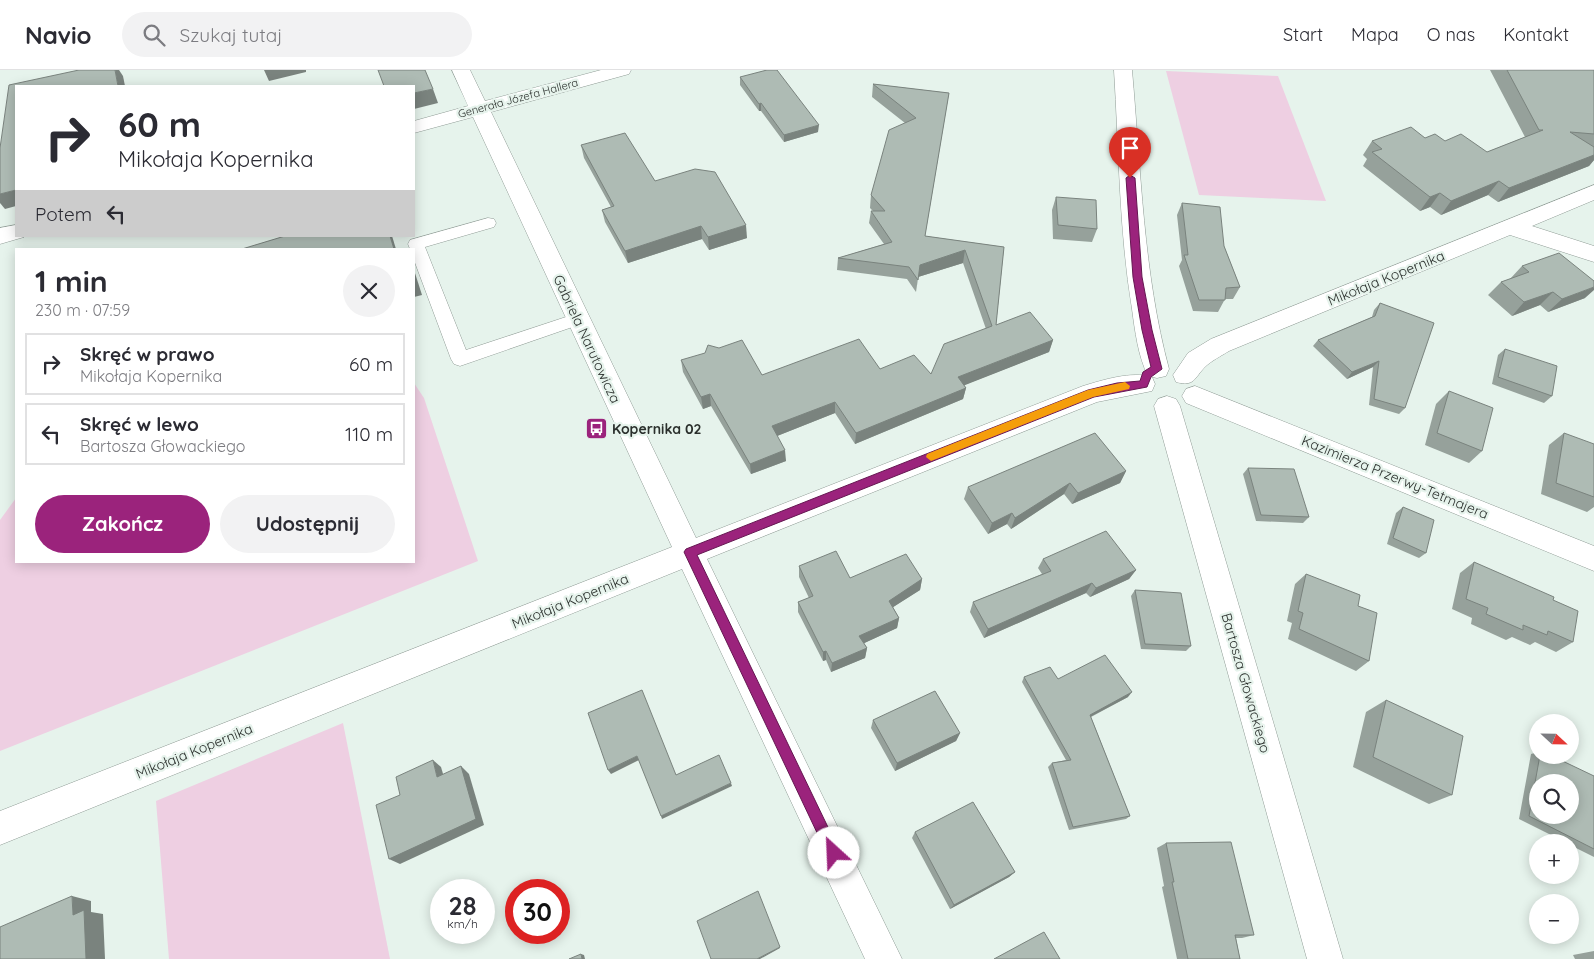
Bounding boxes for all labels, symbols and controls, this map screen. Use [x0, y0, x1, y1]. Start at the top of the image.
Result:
search box [122, 12, 472, 57]
text: Navio [25, 20, 92, 50]
icon: search [140, 21, 168, 49]
text: Szukaj tutaj [180, 23, 282, 47]
text: Start [1283, 23, 1323, 46]
text: Mapa [1351, 23, 1399, 46]
text: O nas [1427, 23, 1475, 46]
text: Kontakt [1503, 23, 1569, 46]
street label: Generała Józefa Hallera [456, 75, 580, 121]
text: 60 m [118, 102, 201, 146]
icon: right [35, 105, 100, 170]
pin [1109, 127, 1151, 178]
icon: arrive [1116, 134, 1144, 162]
text: Mikołaja Kopernika [118, 145, 314, 173]
icon: left [102, 200, 130, 228]
text: Potem [35, 202, 92, 226]
street label: Mikołaja Kopernika [1325, 246, 1447, 310]
text: 1 min [35, 262, 108, 300]
button: close [343, 265, 395, 317]
street label: Gabriela Narutowicza [549, 272, 625, 406]
text: 230 m · 07:59 [35, 300, 130, 320]
text: Skręć w prawo [80, 342, 215, 366]
icon: right [37, 350, 65, 378]
text: 60 m [349, 352, 393, 376]
text: Mikołaja Kopernika [80, 366, 222, 386]
text: Skręć w lewo [80, 412, 199, 436]
bus stop icon: Kopernika 02 [584, 417, 608, 441]
icon: left [37, 420, 65, 448]
place label: Kopernika 02 [612, 420, 702, 438]
text: 110 m [345, 422, 393, 446]
street label: Kazimierza Przerwy-Tetmajera [1299, 431, 1491, 523]
text: Bartosza Głowackiego [80, 436, 245, 456]
button: Zakończ [35, 495, 210, 553]
button: Udostępnij [220, 495, 395, 553]
street label: Mikołaja Kopernika [509, 569, 631, 633]
street label: Bartosza Głowackiego [1217, 611, 1275, 755]
north arrow [1529, 714, 1579, 764]
map controls [1529, 714, 1579, 944]
street label: Mikołaja Kopernika [133, 719, 255, 783]
button: search [1529, 774, 1579, 824]
position arrow [807, 826, 859, 878]
button: + [1529, 834, 1579, 884]
speed limit sign: 30 [505, 879, 570, 944]
text: 28 [449, 890, 476, 921]
button: − [1529, 894, 1579, 944]
text: km/h [447, 916, 478, 931]

